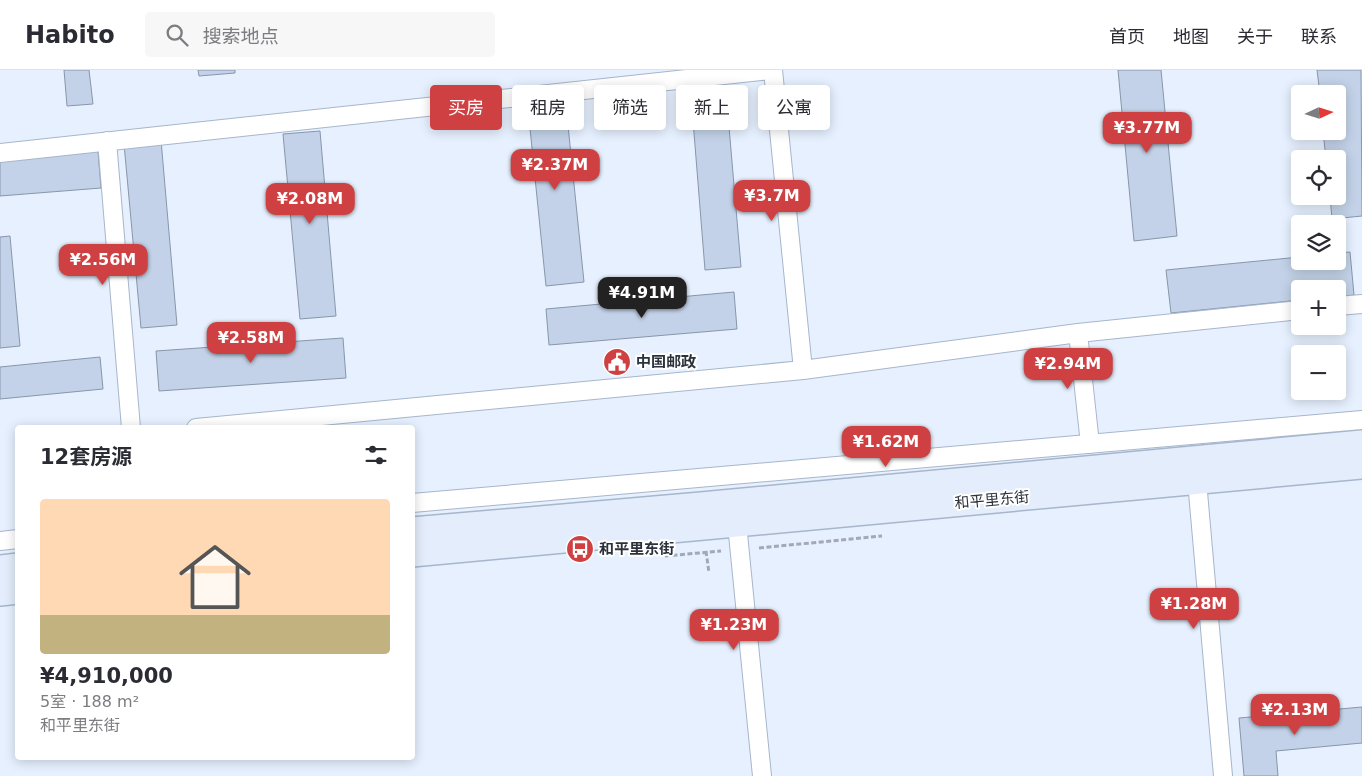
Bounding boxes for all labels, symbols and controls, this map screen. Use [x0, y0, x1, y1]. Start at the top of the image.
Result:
search box [145, 12, 495, 57]
text: Habito [25, 21, 115, 49]
icon: search [163, 21, 191, 49]
text: 搜索地点 [203, 25, 279, 47]
text: 首页 [1109, 26, 1145, 47]
text: 地图 [1173, 26, 1209, 47]
text: 关于 [1237, 26, 1273, 47]
text: 联系 [1301, 26, 1337, 47]
chip: 买房 [430, 85, 502, 130]
chip: 租房 [512, 85, 584, 130]
chip: 筛选 [594, 85, 666, 130]
chip: 新上 [676, 85, 748, 130]
chip: 公寓 [758, 85, 830, 130]
north arrow [1291, 85, 1346, 140]
map controls [1291, 85, 1346, 400]
pin: ¥3.77M [1106, 112, 1188, 154]
text: ¥3.77M [1114, 118, 1180, 137]
pin: ¥2.37M [514, 148, 596, 191]
button: locate [1291, 150, 1346, 205]
text: ¥2.37M [522, 155, 588, 174]
pin: ¥3.7M [737, 180, 807, 222]
pin: ¥2.08M [269, 182, 351, 225]
text: ¥3.7M [744, 186, 800, 205]
text: ¥2.08M [277, 189, 343, 208]
button: layers [1291, 215, 1346, 270]
pin: ¥2.56M [62, 244, 144, 286]
text: ¥2.56M [70, 250, 136, 269]
pin: ¥4.91M [601, 276, 683, 319]
button: + [1291, 280, 1346, 335]
text: ¥4.91M [609, 283, 675, 302]
pin: ¥2.58M [210, 322, 292, 364]
text: ¥2.58M [218, 328, 284, 347]
button: − [1291, 345, 1346, 400]
public building icon: 中国邮政 [602, 347, 632, 377]
pin: ¥2.94M [1027, 348, 1109, 390]
place label: 中国邮政 [636, 353, 696, 371]
text: ¥2.94M [1035, 354, 1101, 373]
pin: ¥1.62M [845, 426, 927, 468]
text: ¥1.62M [853, 432, 919, 451]
icon: filters [362, 441, 390, 469]
text: 12套房源 [40, 445, 132, 469]
street label: 和平里东街 [954, 488, 1030, 512]
icon: home [170, 532, 260, 622]
bus stop icon: 和平里东街 [565, 534, 595, 564]
place label: 和平里东街 [599, 540, 674, 558]
pin: ¥1.28M [1153, 588, 1235, 630]
text: ¥1.28M [1161, 594, 1227, 613]
pin: ¥1.23M [693, 608, 775, 651]
text: ¥1.23M [701, 615, 767, 634]
text: ¥4,910,000 [40, 664, 173, 688]
text: 5室 · 188 m² [40, 692, 139, 711]
pin: ¥2.13M [1254, 694, 1336, 736]
text: ¥2.13M [1262, 700, 1328, 719]
text: 和平里东街 [40, 716, 120, 735]

